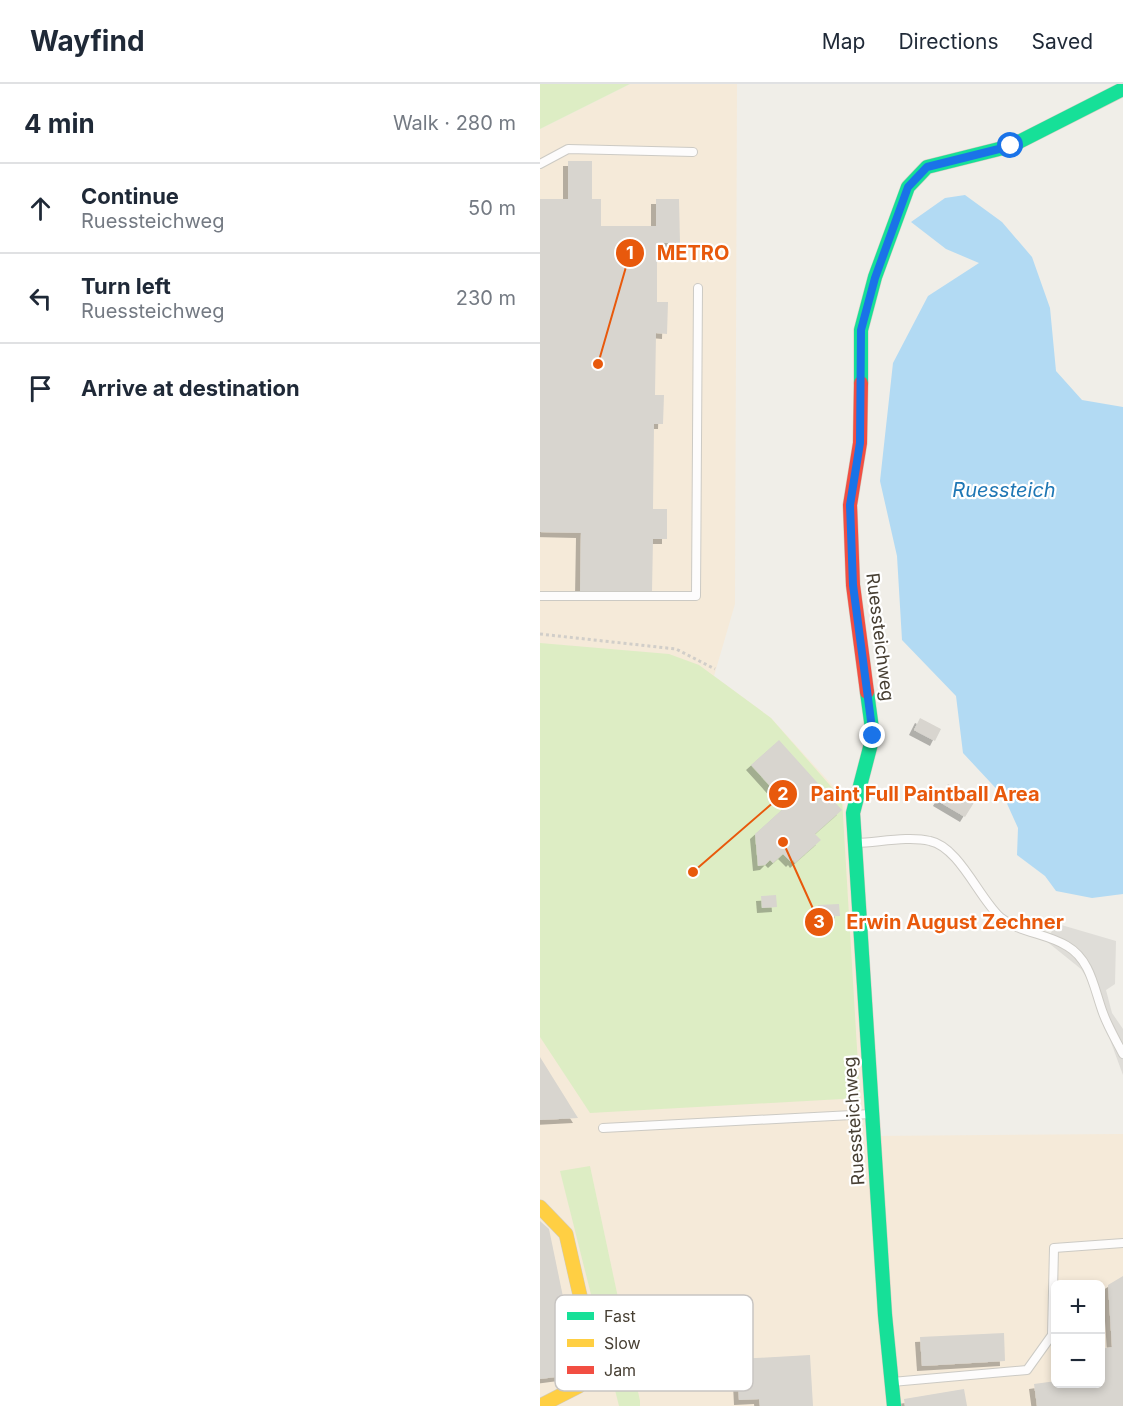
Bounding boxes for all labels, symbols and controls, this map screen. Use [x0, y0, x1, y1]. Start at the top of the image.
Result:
text: Wayfind [30, 24, 145, 58]
text: Map [822, 29, 865, 54]
text: Directions [898, 29, 999, 54]
text: Saved [1032, 29, 1093, 54]
text: 4 min [24, 108, 95, 139]
text: Walk · 280 m [393, 111, 516, 135]
route start [997, 132, 1023, 158]
text: Continue [81, 183, 179, 209]
icon: ahead [24, 192, 57, 225]
text: 50 m [468, 196, 516, 220]
text: Ruessteichweg [81, 209, 225, 233]
callout: METRO [615, 234, 741, 272]
text: METRO [657, 241, 729, 265]
text: 1 [626, 242, 634, 263]
text: Turn left [81, 273, 171, 299]
icon: left [24, 282, 57, 315]
text: 230 m [456, 286, 516, 310]
text: Ruessteichweg [81, 299, 225, 323]
icon: arrive [24, 372, 57, 405]
text: Arrive at destination [81, 375, 300, 401]
water label: Ruessteich [952, 478, 1056, 502]
street label: Ruessteichweg [862, 572, 899, 702]
route end [859, 722, 885, 748]
callout: Paint Full Paintball Area [768, 775, 1052, 813]
text: Paint Full Paintball Area [810, 782, 1040, 806]
text: 2 [777, 783, 789, 804]
callout: Erwin August Zechner [804, 903, 1076, 941]
text: Erwin August Zechner [846, 910, 1064, 934]
text: 3 [813, 911, 825, 932]
street label: Ruessteichweg [839, 1056, 868, 1186]
map controls [1051, 1280, 1105, 1388]
button: + [1051, 1280, 1105, 1334]
legend [555, 1295, 753, 1391]
text: Fast [604, 1306, 636, 1326]
text: Slow [604, 1333, 641, 1353]
button: − [1051, 1334, 1105, 1388]
text: Jam [604, 1360, 636, 1380]

